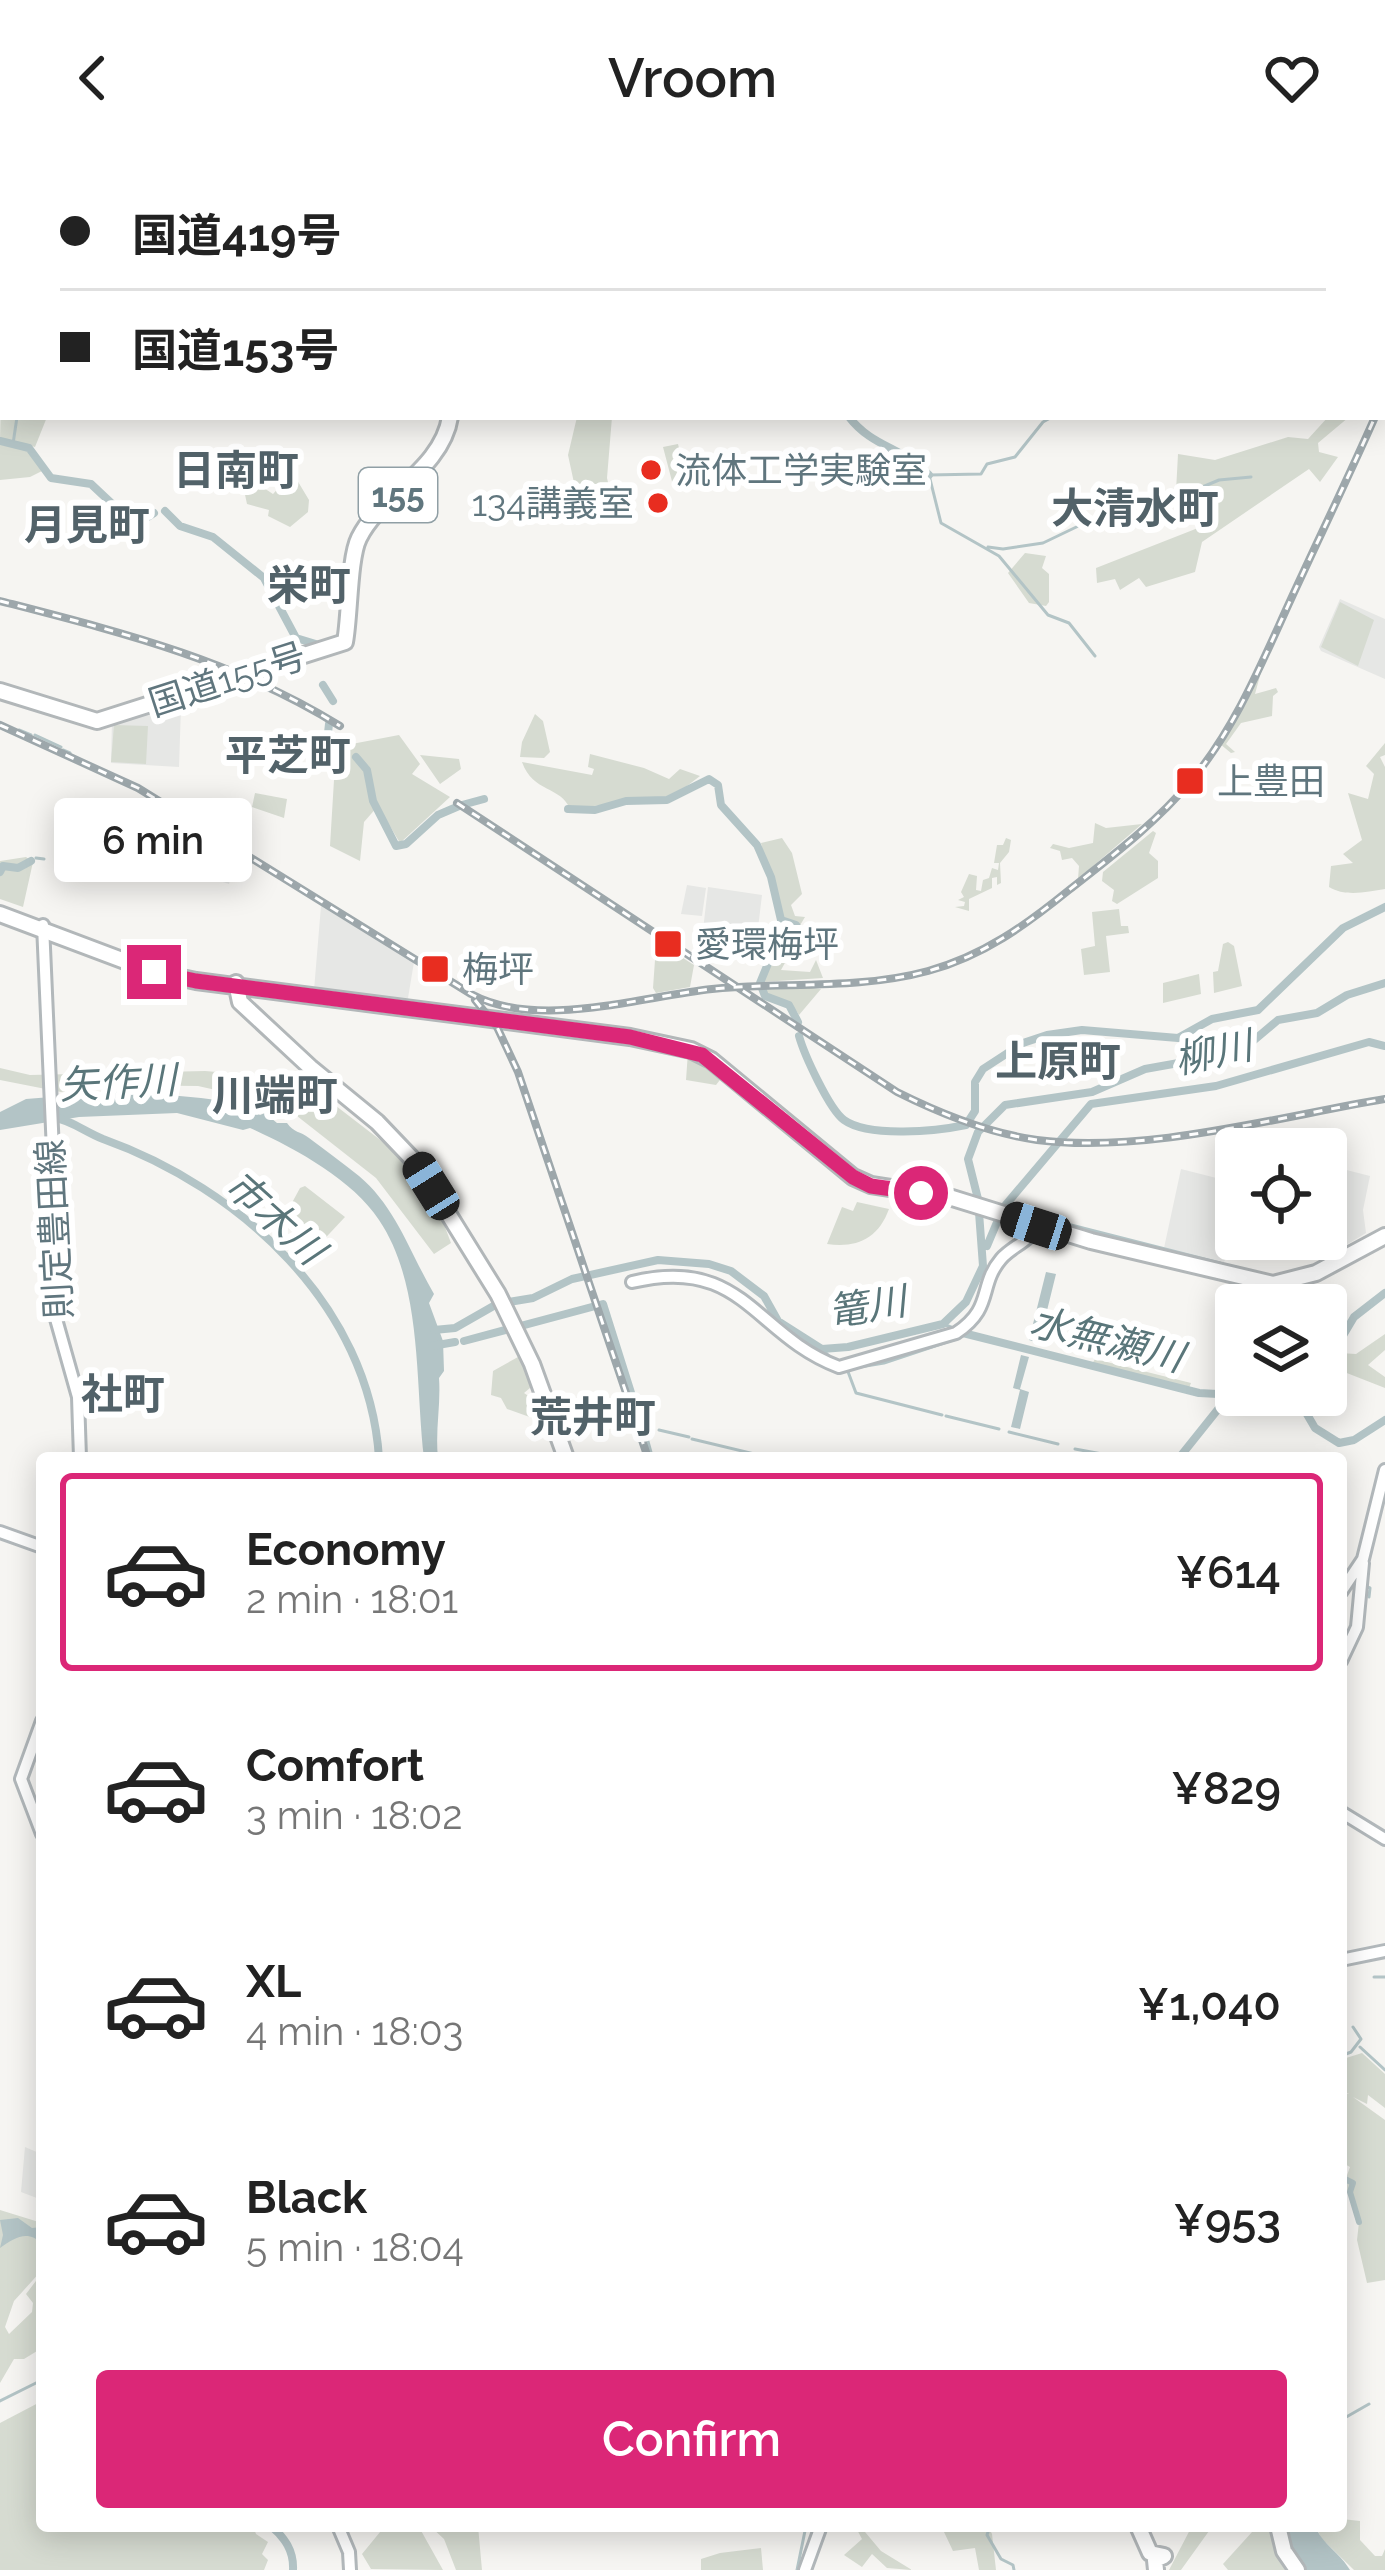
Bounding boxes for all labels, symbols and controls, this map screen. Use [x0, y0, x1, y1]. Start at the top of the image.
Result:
icon: back [60, 45, 126, 111]
icon: heart [1259, 45, 1325, 111]
text: Vroom [608, 46, 777, 110]
text: 国道419号 [132, 209, 341, 262]
text: 国道153号 [132, 324, 339, 377]
district label: 日南町 [173, 446, 299, 495]
place label: 流体工学実験室 [675, 449, 927, 491]
marker: 流体工学実験室 [638, 457, 664, 483]
road number: 155 [359, 468, 437, 522]
place label: 134講義室 [472, 482, 634, 524]
district label: 大清水町 [1051, 484, 1219, 533]
marker: 134講義室 [645, 490, 671, 516]
district label: 月見町 [24, 501, 150, 550]
district label: 栄町 [267, 561, 351, 610]
street label: 国道155号 [143, 634, 311, 724]
district label: 平芝町 [225, 731, 351, 780]
place label: 上豊田 [1217, 760, 1325, 802]
marker: 上豊田 [1174, 765, 1206, 797]
callout: 6 min [55, 798, 253, 882]
text: 6 min [102, 817, 204, 863]
place label: 愛環梅坪 [695, 923, 839, 965]
marker: 愛環梅坪 [652, 928, 684, 960]
route end [127, 945, 181, 999]
place label: 梅坪 [462, 948, 534, 990]
marker: 梅坪 [419, 953, 451, 985]
water label: 柳川 [1170, 1021, 1260, 1083]
district label: 上原町 [995, 1037, 1121, 1086]
water label: 矢作川 [58, 1056, 182, 1108]
district label: 川端町 [212, 1071, 338, 1120]
map controls [1215, 1128, 1347, 1416]
button: locate [1215, 1128, 1347, 1260]
street label: 則定豊田線 [28, 1138, 80, 1320]
car [397, 1146, 465, 1226]
water label: 市木川 [216, 1161, 337, 1276]
route start [894, 1166, 948, 1220]
car [996, 1198, 1076, 1254]
water label: 篭川 [825, 1277, 913, 1335]
button: layers [1215, 1284, 1347, 1416]
water label: 水無瀬川 [1026, 1298, 1192, 1381]
district label: 社町 [81, 1370, 165, 1419]
district label: 荒井町 [530, 1393, 656, 1442]
icon: car [102, 1518, 210, 1626]
text: Economy [246, 1523, 446, 1576]
text: ¥614 [1176, 1546, 1281, 1599]
text: 2 min · 18:01 [246, 1576, 458, 1622]
icon: car [102, 1734, 210, 1842]
text: Comfort [246, 1739, 424, 1792]
text: ¥829 [1171, 1762, 1281, 1815]
text: 3 min · 18:02 [246, 1792, 462, 1838]
icon: car [102, 1950, 210, 2058]
text: XL [246, 1955, 301, 2008]
text: ¥1,040 [1138, 1978, 1281, 2031]
text: 4 min · 18:03 [246, 2008, 463, 2054]
icon: car [102, 2166, 210, 2274]
text: Black [246, 2171, 367, 2224]
text: ¥953 [1174, 2194, 1281, 2247]
text: 5 min · 18:04 [246, 2224, 464, 2270]
button: Confirm [96, 2370, 1287, 2508]

